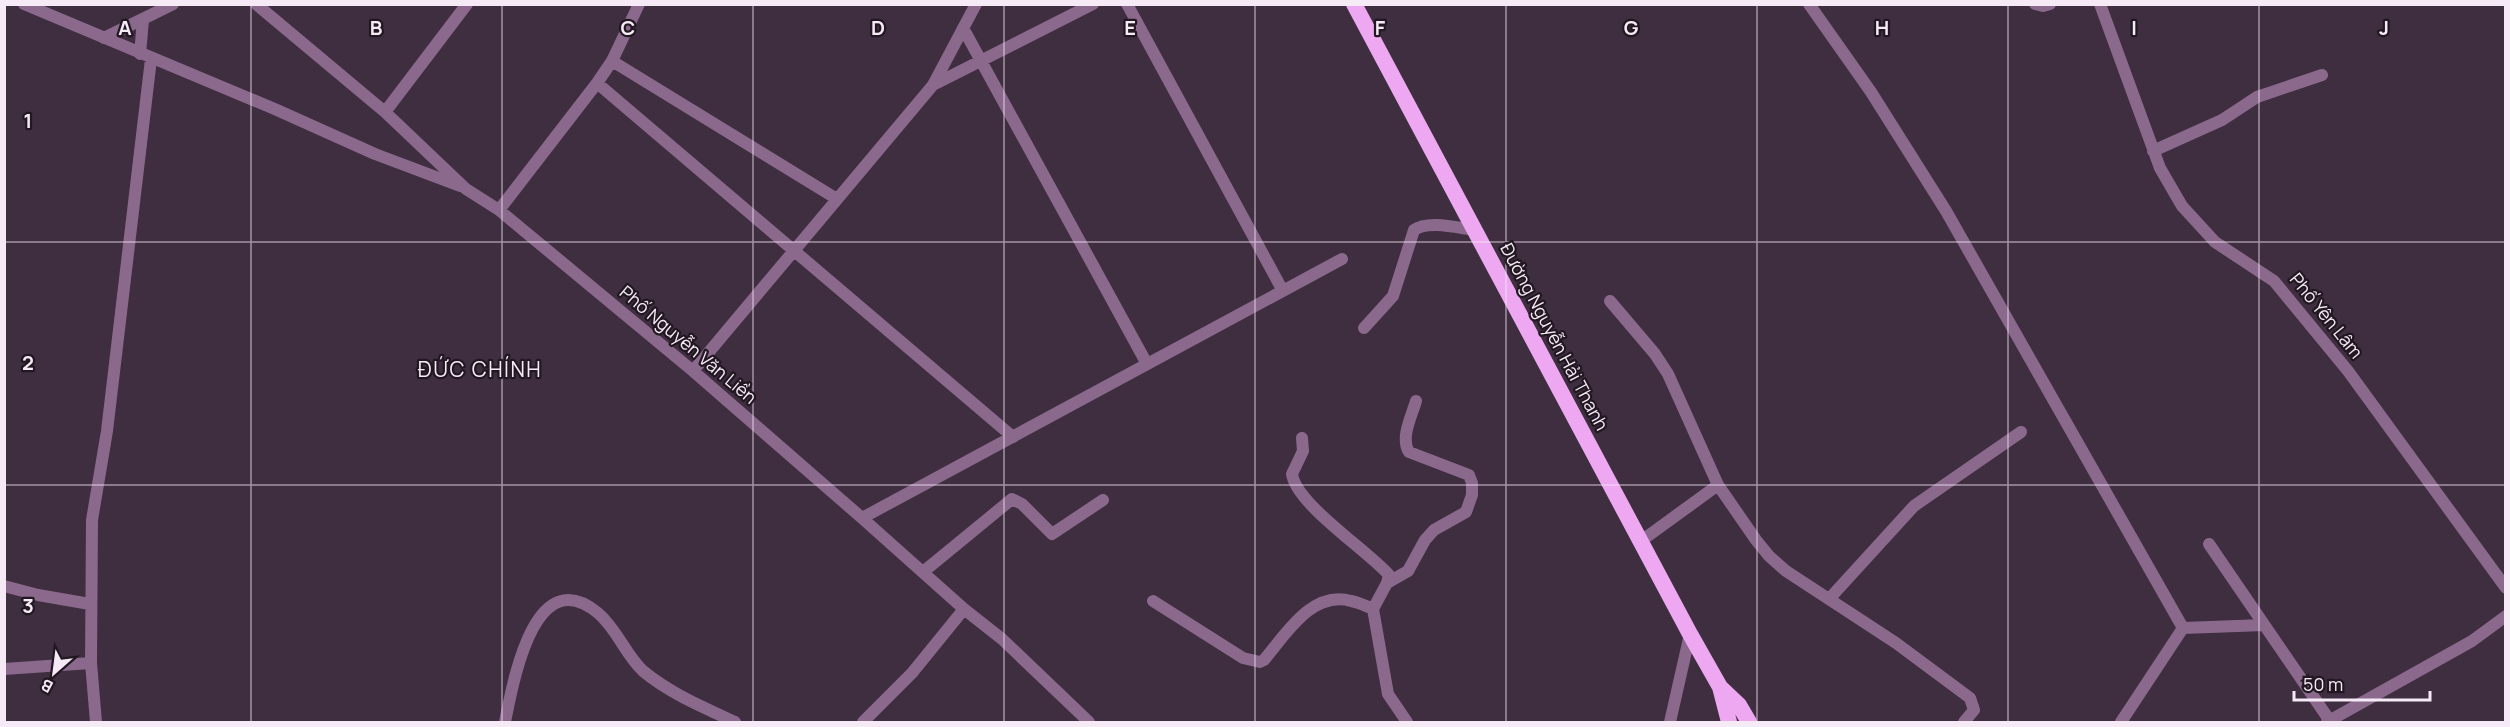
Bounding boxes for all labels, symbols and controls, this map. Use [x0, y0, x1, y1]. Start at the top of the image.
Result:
text: A [118, 14, 132, 41]
text: B [370, 14, 383, 41]
text: C [621, 14, 635, 41]
text: D [871, 14, 885, 41]
text: E [1124, 14, 1136, 41]
text: F [1375, 14, 1386, 41]
text: G [1624, 14, 1639, 41]
text: H [1875, 14, 1889, 41]
text: I [2131, 14, 2137, 41]
text: J [2379, 14, 2389, 41]
text: 1 [24, 107, 32, 134]
street label: Đường Nguyễn Hải Thanh [1495, 239, 1615, 434]
street label: Phố Yên Lâm [2285, 268, 2369, 363]
street label: Phố Nguyễn Văn Liền [615, 280, 762, 409]
text: 2 [22, 349, 34, 376]
district label: ĐỨC CHÍNH [418, 355, 542, 383]
text: 3 [22, 592, 34, 619]
north arrow [24, 643, 84, 703]
scale bar [2294, 664, 2430, 702]
text: 50 m [2303, 672, 2343, 696]
text: B [37, 674, 57, 698]

